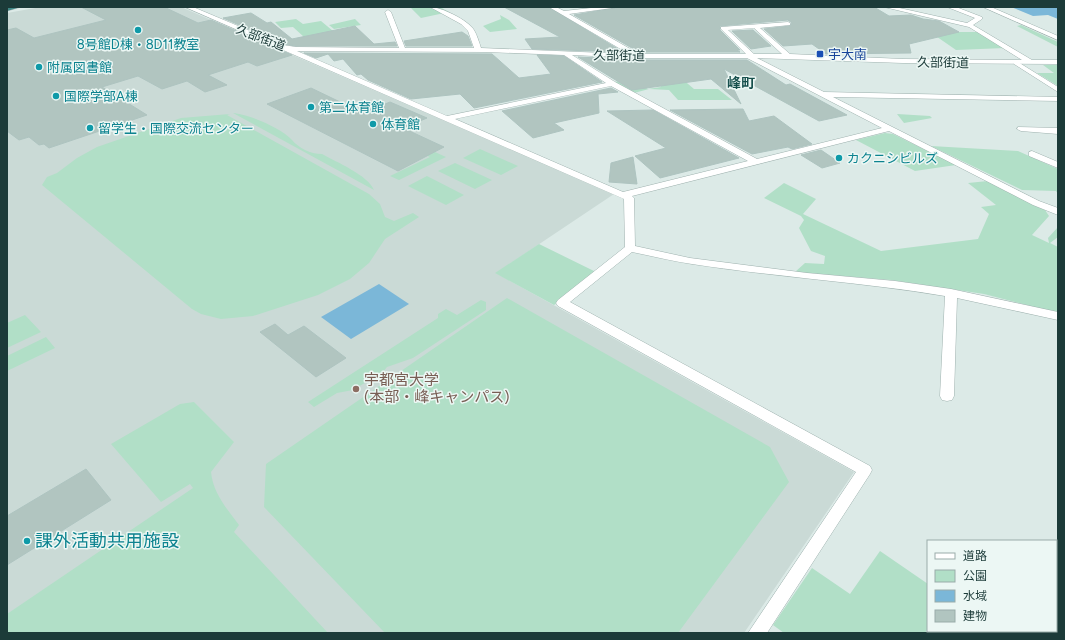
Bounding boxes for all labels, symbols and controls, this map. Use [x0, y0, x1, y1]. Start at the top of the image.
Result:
street label: 久部街道 [234, 21, 288, 54]
marker: 8号館D棟・8D11教室 [133, 25, 143, 35]
place label: 8号館D棟・8D11教室 [77, 37, 199, 52]
place label: 宇大南 [828, 47, 867, 62]
street label: 久部街道 [593, 48, 645, 63]
marker: 宇大南 [815, 49, 825, 59]
street label: 久部街道 [917, 55, 969, 70]
place label: 附属図書館 [47, 60, 112, 75]
marker: 附属図書館 [34, 62, 44, 72]
district label: 峰町 [727, 75, 755, 92]
place label: 国際学部A棟 [64, 89, 138, 104]
marker: 国際学部A棟 [51, 91, 61, 101]
place label: 第二体育館 [319, 100, 384, 115]
marker: 第二体育館 [306, 102, 316, 112]
place label: 体育館 [381, 117, 420, 132]
marker: 体育館 [368, 119, 378, 129]
place label: 留学生・国際交流センター [98, 121, 254, 136]
marker: 留学生・国際交流センター [85, 123, 95, 133]
place label: カクニシビルズ [847, 151, 938, 166]
marker: カクニシビルズ [834, 153, 844, 163]
place label: 宇都宮大学 (本部・峰キャンパス) [364, 371, 510, 406]
marker: 宇都宮大学 (本部・峰キャンパス) [351, 384, 361, 394]
place label: 課外活動共用施設 [35, 530, 179, 552]
marker: 課外活動共用施設 [22, 536, 32, 546]
legend [927, 540, 1057, 632]
text: 道路 [963, 549, 987, 563]
text: 公園 [963, 569, 987, 583]
text: 水域 [963, 589, 987, 603]
text: 建物 [963, 609, 987, 623]

